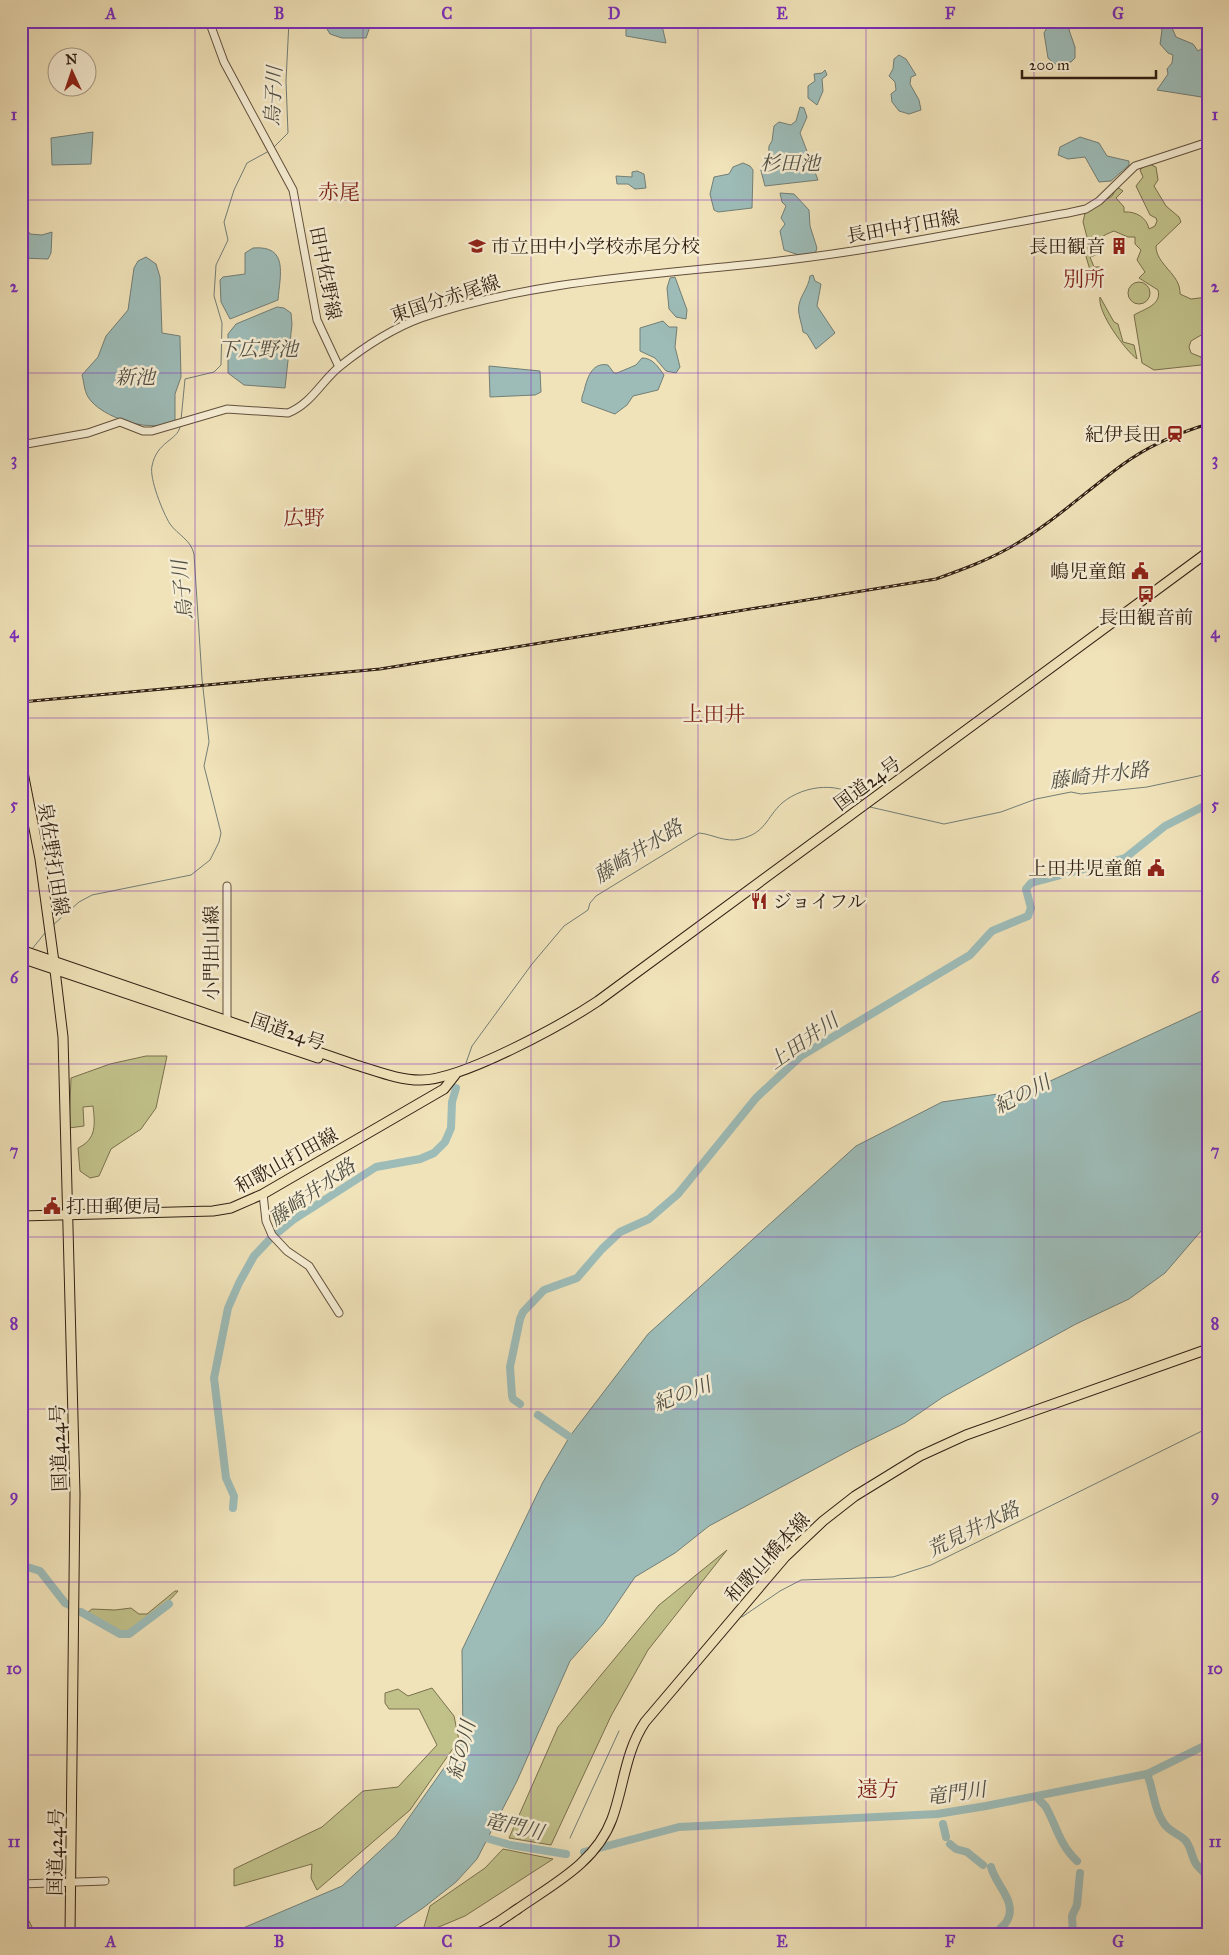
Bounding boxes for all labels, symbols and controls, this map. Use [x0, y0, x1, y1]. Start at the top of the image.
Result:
text: A [105, 4, 117, 23]
text: B [274, 4, 284, 23]
text: C [442, 4, 453, 23]
text: D [608, 4, 621, 23]
text: E [776, 4, 788, 23]
text: F [945, 4, 956, 23]
text: G [1112, 4, 1124, 23]
north arrow [48, 48, 98, 98]
scale bar [1022, 48, 1155, 80]
text: N [65, 51, 78, 68]
text: 200 m [1029, 56, 1070, 74]
water label: 烏子川 [259, 63, 287, 127]
text: 1 [11, 105, 18, 124]
text: 1 [1212, 105, 1219, 124]
water label: 杉田池 [760, 151, 822, 175]
district label: 赤尾 [318, 179, 360, 205]
street label: 長田中打田線 [845, 205, 961, 248]
street label: 田中佐野線 [305, 224, 346, 322]
place label: 市立田中小学校赤尾分校 [491, 235, 700, 258]
place label: 長田観音 [1029, 235, 1105, 258]
school or university icon: 市立田中小学校赤尾分校 [467, 236, 487, 256]
building icon: 長田観音 [1109, 236, 1129, 256]
district label: 別所 [1063, 266, 1105, 292]
street label: 東国分赤尾線 [387, 270, 503, 327]
text: 2 [10, 277, 19, 296]
text: 2 [1211, 277, 1220, 296]
water label: 下広野池 [218, 337, 300, 361]
water label: 新池 [115, 365, 157, 389]
place label: 紀伊長田 [1085, 423, 1161, 446]
station icon: 紀伊長田 [1165, 424, 1185, 444]
text: 3 [11, 450, 17, 470]
text: 3 [1212, 450, 1218, 470]
district label: 広野 [283, 505, 325, 531]
water label: 烏子川 [167, 557, 197, 621]
place label: 嶋児童館 [1050, 560, 1126, 583]
public building icon: 嶋児童館 [1130, 561, 1150, 581]
bus stop icon: 長田観音前 [1136, 584, 1156, 604]
place label: 長田観音前 [1098, 606, 1194, 629]
text: 4 [10, 623, 20, 643]
text: 4 [1211, 623, 1221, 643]
district label: 上田井 [683, 701, 746, 727]
street label: 国道24号 [829, 751, 905, 815]
water label: 藤崎井水路 [1048, 757, 1152, 793]
text: 5 [10, 795, 18, 814]
text: 5 [1211, 795, 1219, 814]
street label: 泉佐野打田線 [33, 801, 74, 917]
water label: 藤崎井水路 [589, 813, 688, 888]
place label: 上田井児童館 [1028, 857, 1142, 880]
public building icon: 上田井児童館 [1146, 858, 1166, 878]
place label: ジョイフル [773, 890, 866, 913]
restaurant icon: ジョイフル [749, 891, 769, 911]
street label: 小門出山線 [200, 905, 223, 1001]
text: 6 [10, 968, 19, 987]
text: 6 [1211, 968, 1220, 987]
water label: 上田井川 [763, 1007, 844, 1074]
street label: 国道24号 [248, 1008, 328, 1055]
water label: 紀の川 [990, 1069, 1056, 1118]
street label: 和歌山打田線 [231, 1123, 342, 1198]
text: 7 [10, 1141, 19, 1160]
text: 7 [1211, 1141, 1220, 1160]
water label: 藤崎井水路 [264, 1152, 361, 1231]
place label: 打田郵便局 [66, 1195, 161, 1218]
public building icon: 打田郵便局 [42, 1196, 62, 1216]
text: 8 [10, 1314, 18, 1333]
text: 8 [1211, 1314, 1219, 1333]
water label: 紀の川 [650, 1371, 716, 1416]
street label: 国道424号 [45, 1404, 72, 1492]
text: 9 [10, 1486, 18, 1506]
text: 9 [1211, 1486, 1219, 1506]
water label: 荒見井水路 [923, 1495, 1025, 1562]
street label: 和歌山橋本線 [720, 1508, 815, 1607]
text: 10 [6, 1659, 22, 1678]
text: 10 [1207, 1659, 1223, 1678]
water label: 紀の川 [442, 1716, 480, 1782]
district label: 遠方 [857, 1776, 899, 1802]
water label: 竜門川 [925, 1777, 989, 1809]
street label: 国道424号 [43, 1808, 68, 1896]
water label: 竜門川 [482, 1808, 548, 1845]
text: 11 [8, 1832, 21, 1851]
text: 11 [1209, 1832, 1222, 1851]
text: A [105, 1932, 117, 1951]
text: B [274, 1932, 284, 1951]
text: C [442, 1932, 453, 1951]
text: D [608, 1932, 621, 1951]
text: E [776, 1932, 788, 1951]
text: F [945, 1932, 956, 1951]
text: G [1112, 1932, 1124, 1951]

